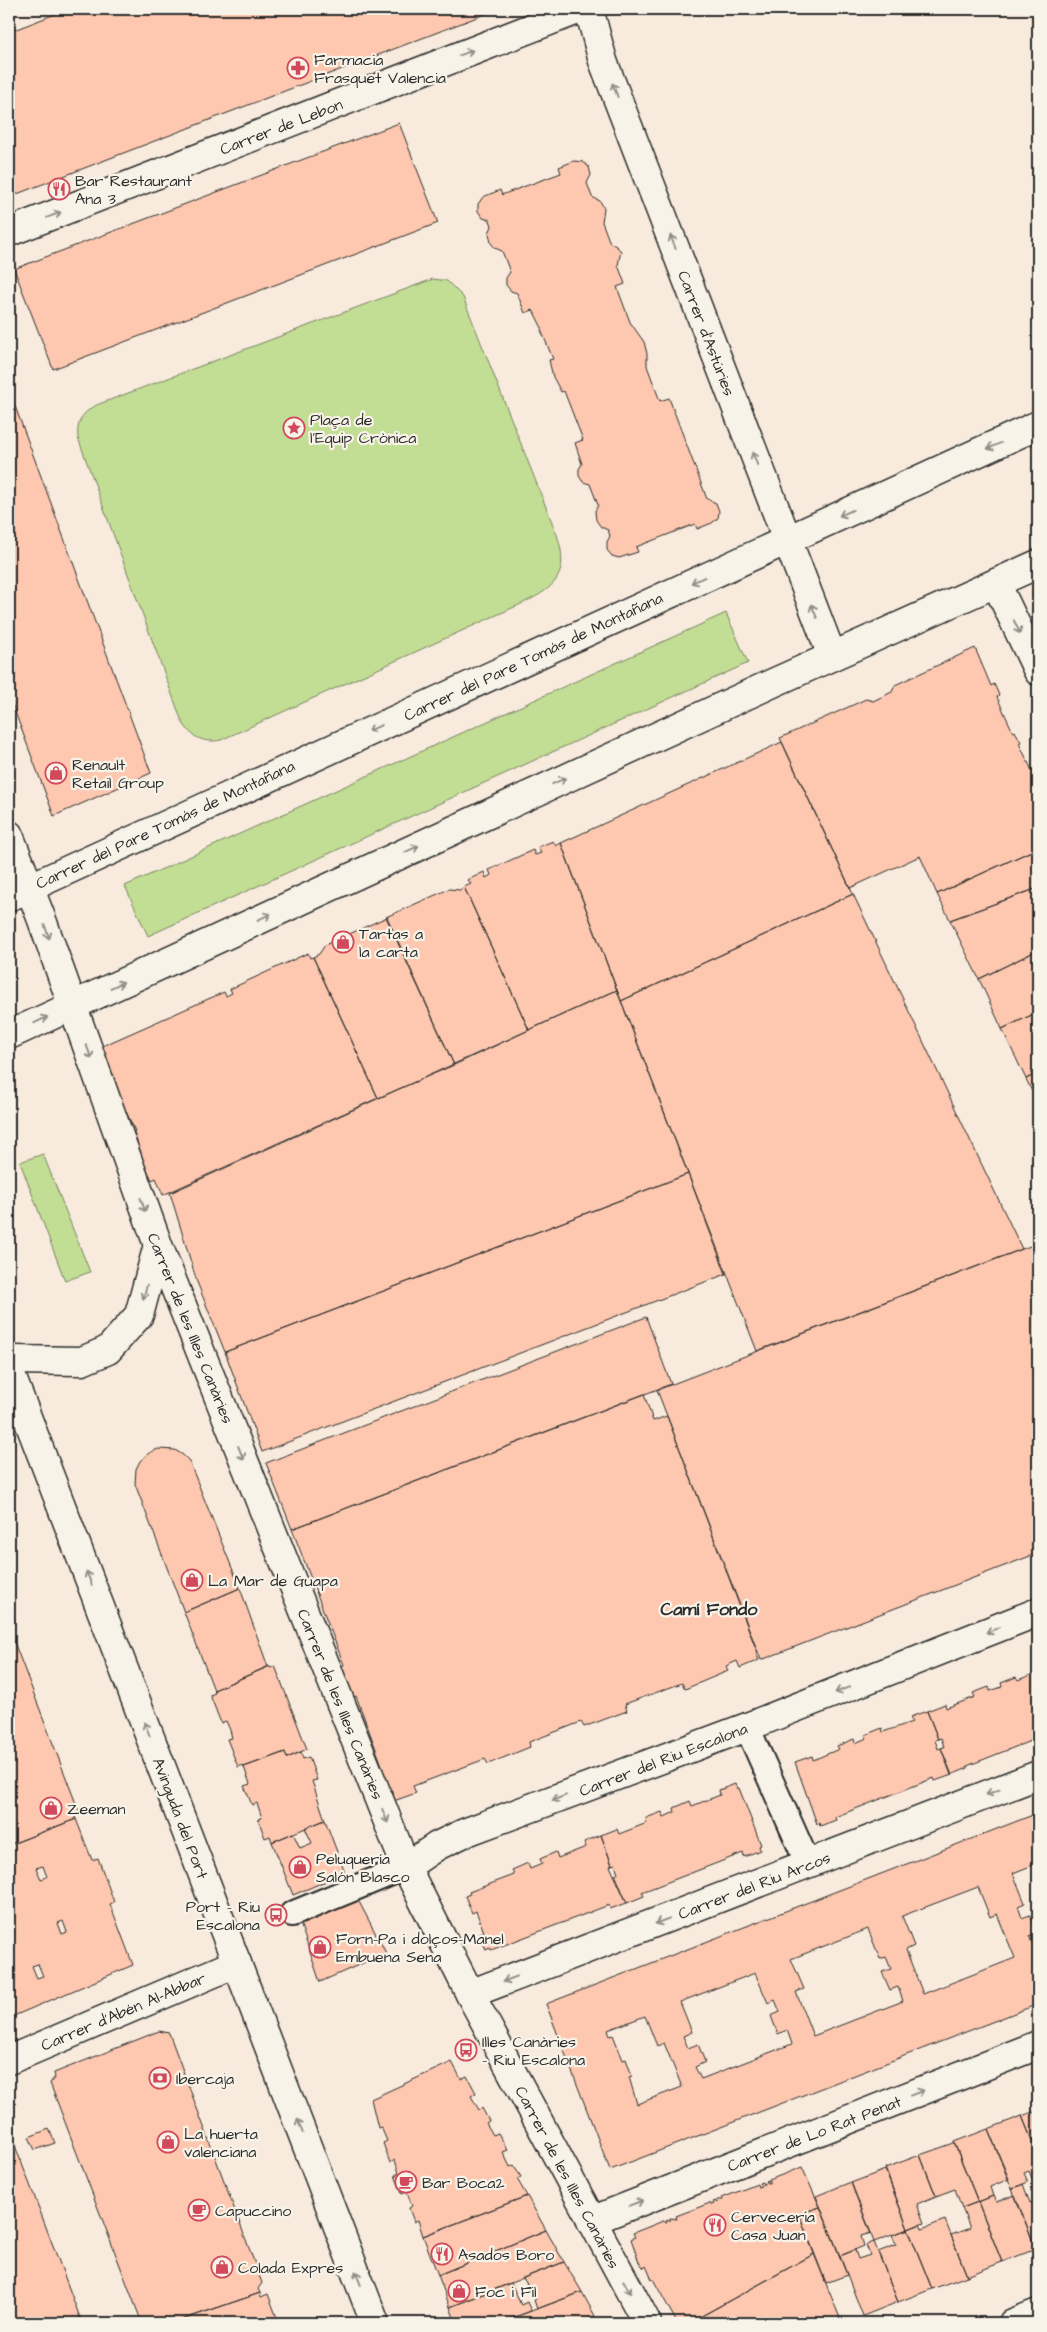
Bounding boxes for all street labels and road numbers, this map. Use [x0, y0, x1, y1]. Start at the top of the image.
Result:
street label: Carrer de Lebon [217, 93, 346, 160]
street label: Carrer d'Astúries [672, 268, 740, 399]
street label: Carrer del Pare Tomás de Montañana [400, 587, 667, 727]
street label: Carrer del Pare Tomás de Montañana [32, 755, 299, 895]
street label: Carrer de les Illes Canàries [142, 1230, 238, 1427]
street label: Carrer de les Illes Canàries [292, 1606, 388, 1803]
street label: Carrer del Riu Escalona [576, 1718, 751, 1802]
street label: Avinguda del Port [146, 1754, 214, 1883]
street label: Carrer del Riu Arcos [675, 1847, 834, 1925]
street label: Carrer d'Abén Al-Abbar [38, 1967, 209, 2057]
street label: Carrer de les Illes Canàries [510, 2082, 625, 2273]
street label: Carrer de Lo Rat Penat [724, 2090, 905, 2177]

